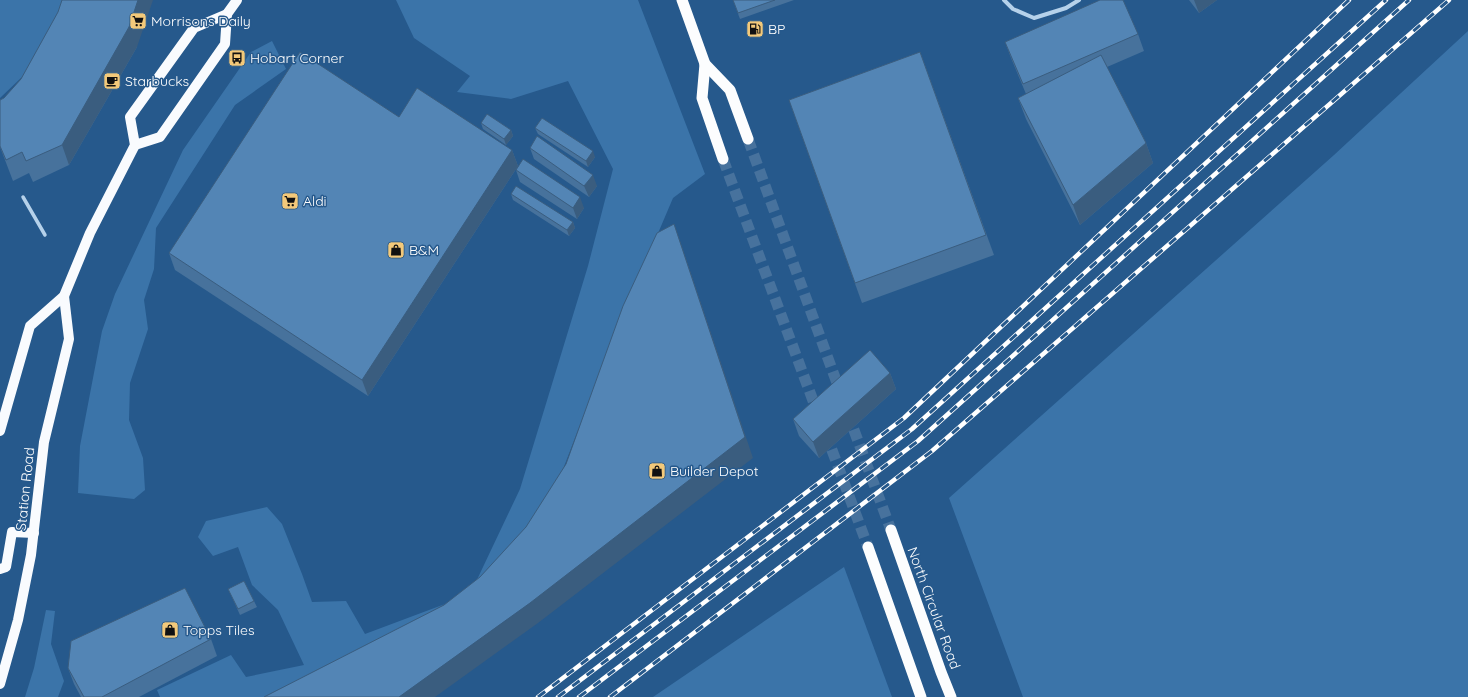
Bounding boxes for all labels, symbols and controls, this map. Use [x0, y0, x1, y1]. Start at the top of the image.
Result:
supermarket icon: Morrisons Daily [128, 11, 148, 31]
place label: Morrisons Daily [151, 12, 251, 30]
fuel station icon: BP [745, 19, 765, 39]
place label: BP [768, 20, 785, 38]
bus stop icon: Hobart Corner [227, 48, 247, 68]
place label: Hobart Corner [250, 49, 344, 67]
cafe icon: Starbucks [102, 71, 122, 91]
place label: Starbucks [125, 72, 189, 90]
supermarket icon: Aldi [280, 191, 300, 211]
place label: Aldi [303, 192, 327, 210]
shop icon: B&M [386, 240, 406, 260]
place label: B&M [409, 241, 439, 259]
street label: Station Road [12, 446, 38, 532]
shop icon: Builder Depot [647, 461, 667, 481]
place label: Builder Depot [670, 462, 759, 480]
street label: North Circular Road [904, 544, 964, 672]
shop icon: Topps Tiles [160, 620, 180, 640]
place label: Topps Tiles [183, 621, 255, 639]

